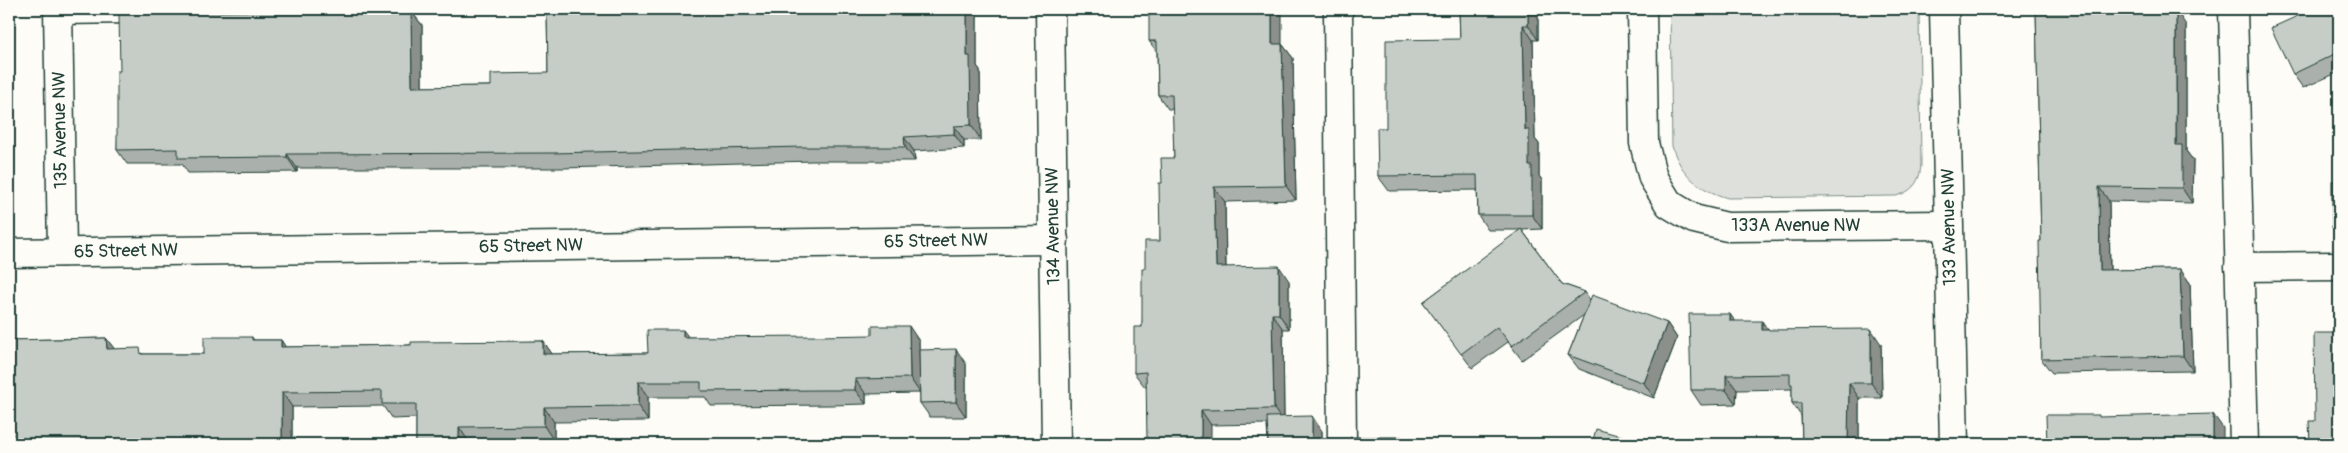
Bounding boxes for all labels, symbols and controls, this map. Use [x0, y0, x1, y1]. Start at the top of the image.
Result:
street label: 135 Avenue NW [47, 71, 73, 189]
street label: 134 Avenue NW [1040, 167, 1066, 285]
street label: 133 Avenue NW [1936, 168, 1962, 286]
street label: 133A Avenue NW [1731, 214, 1861, 237]
street label: 65 Street NW [884, 229, 988, 253]
street label: 65 Street NW [479, 234, 583, 258]
street label: 65 Street NW [74, 239, 178, 263]

